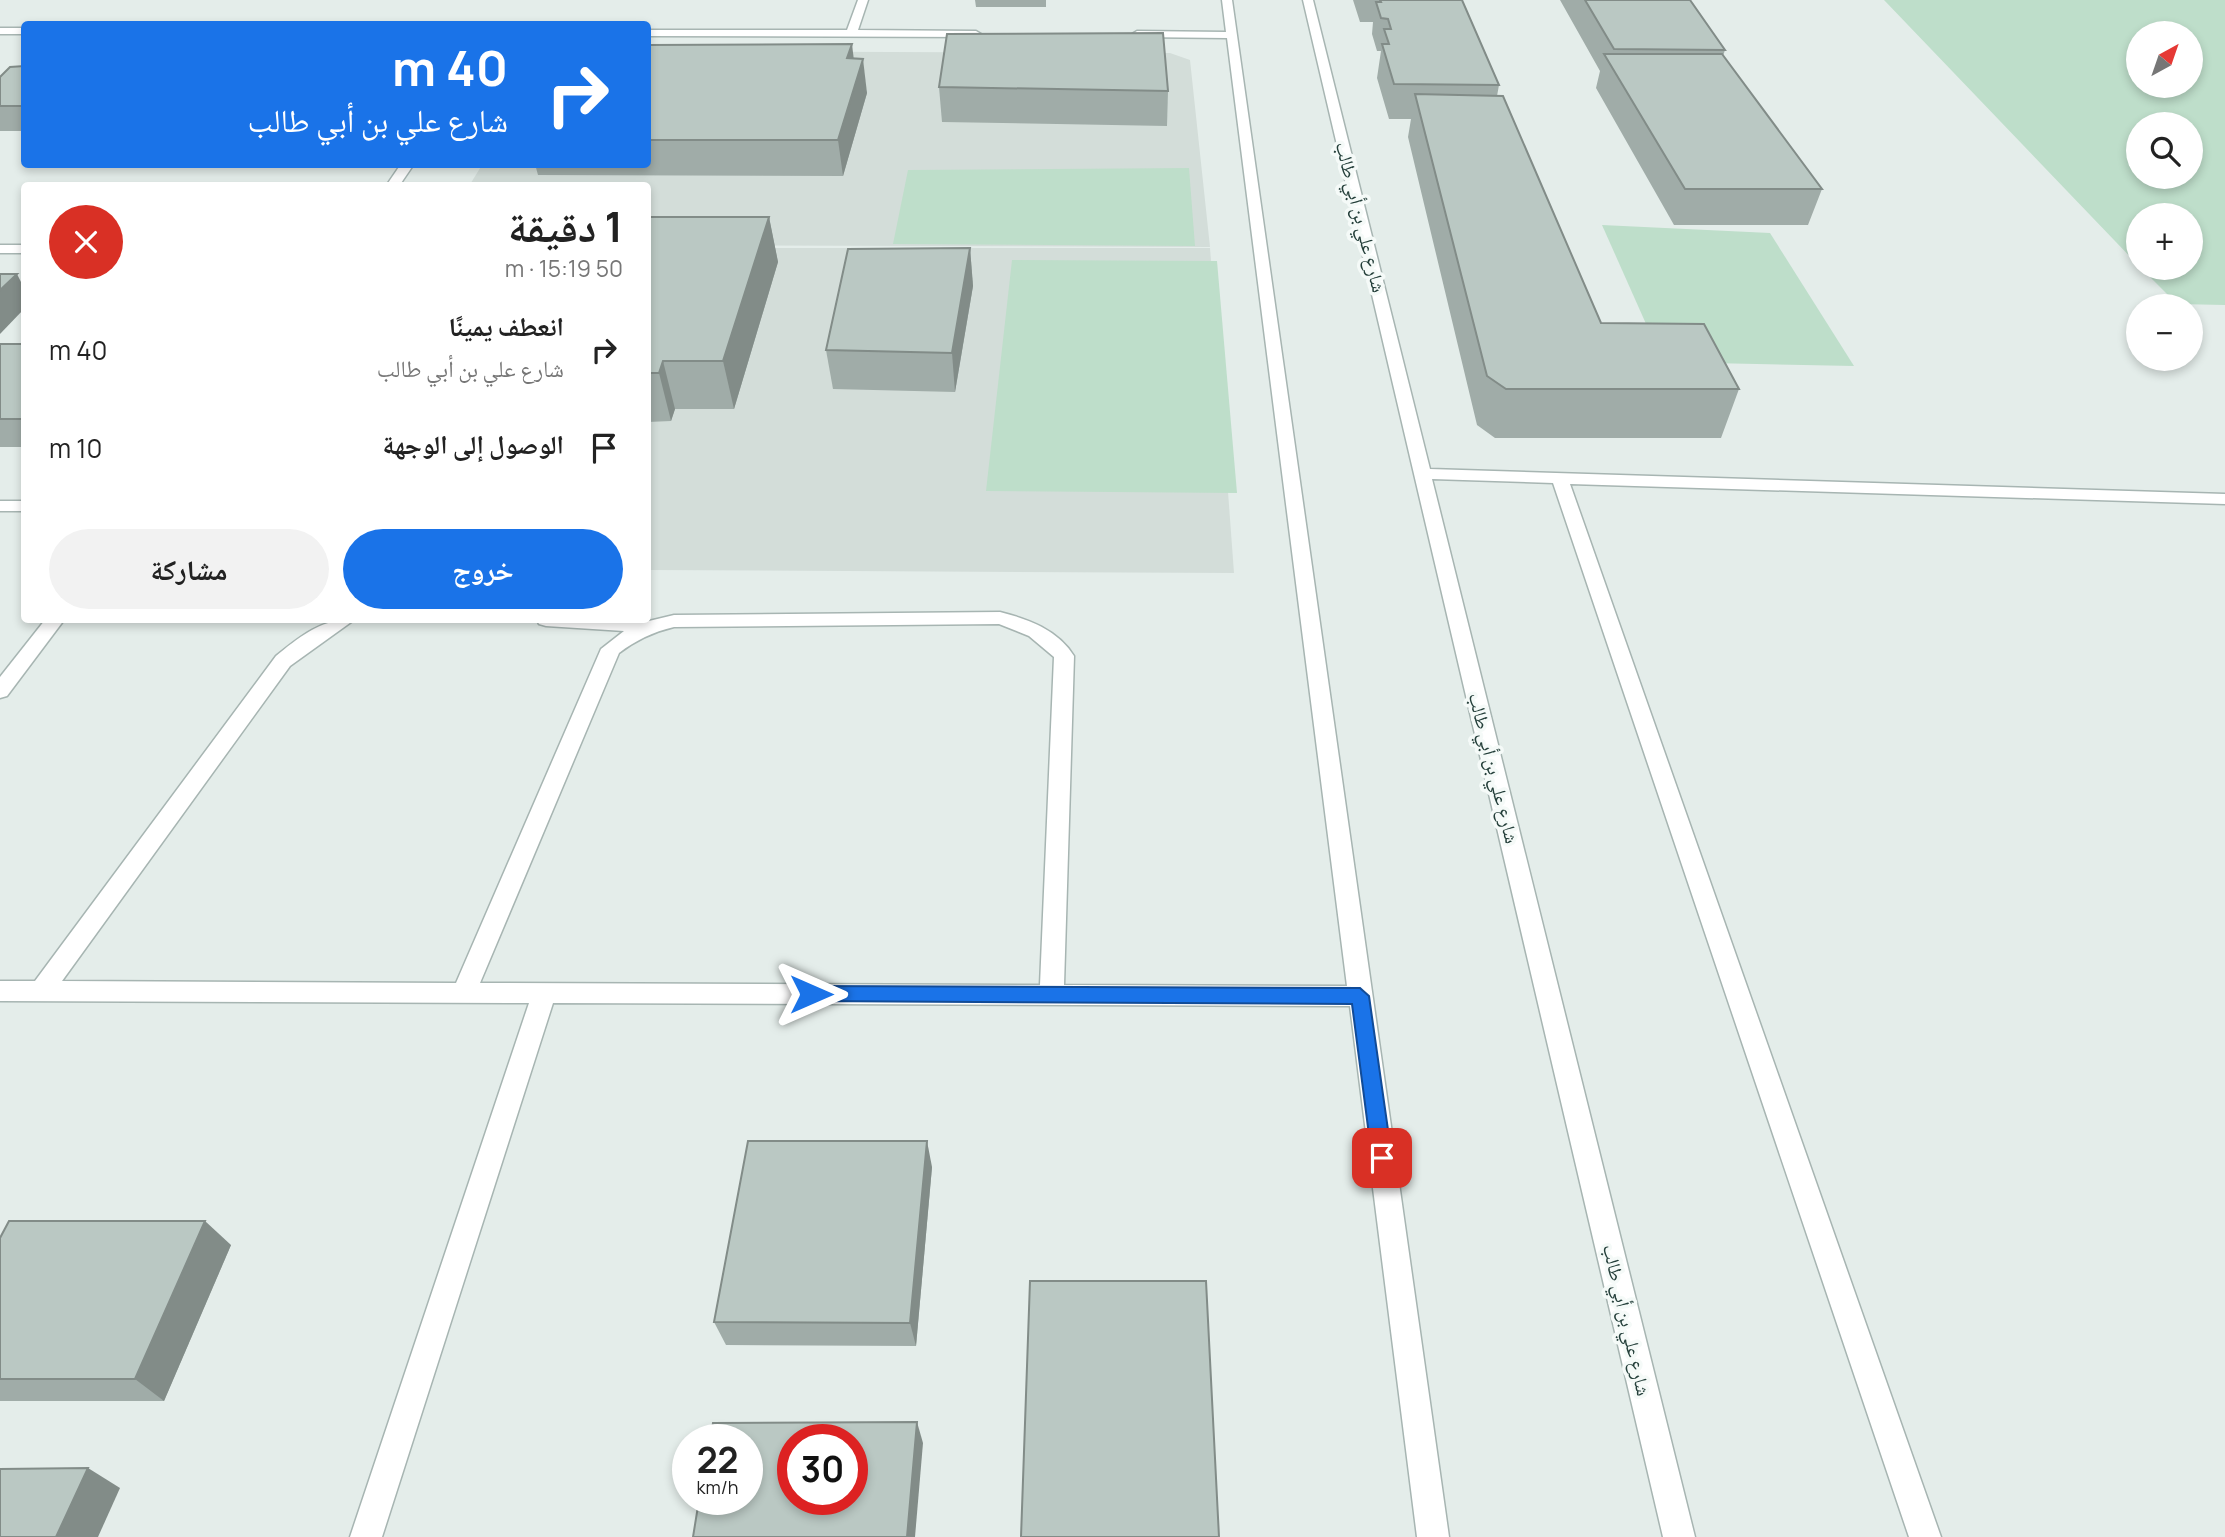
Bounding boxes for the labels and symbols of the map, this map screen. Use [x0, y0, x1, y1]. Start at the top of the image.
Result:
north arrow [2126, 21, 2203, 98]
street label: شارع علي بن أبي طالب [1327, 139, 1392, 296]
street label: شارع علي بن أبي طالب [1460, 690, 1525, 847]
position arrow [774, 957, 848, 1031]
pin [1352, 1128, 1412, 1188]
street label: شارع علي بن أبي طالب [1594, 1242, 1657, 1399]
speed limit sign: 30 [777, 1424, 868, 1515]

